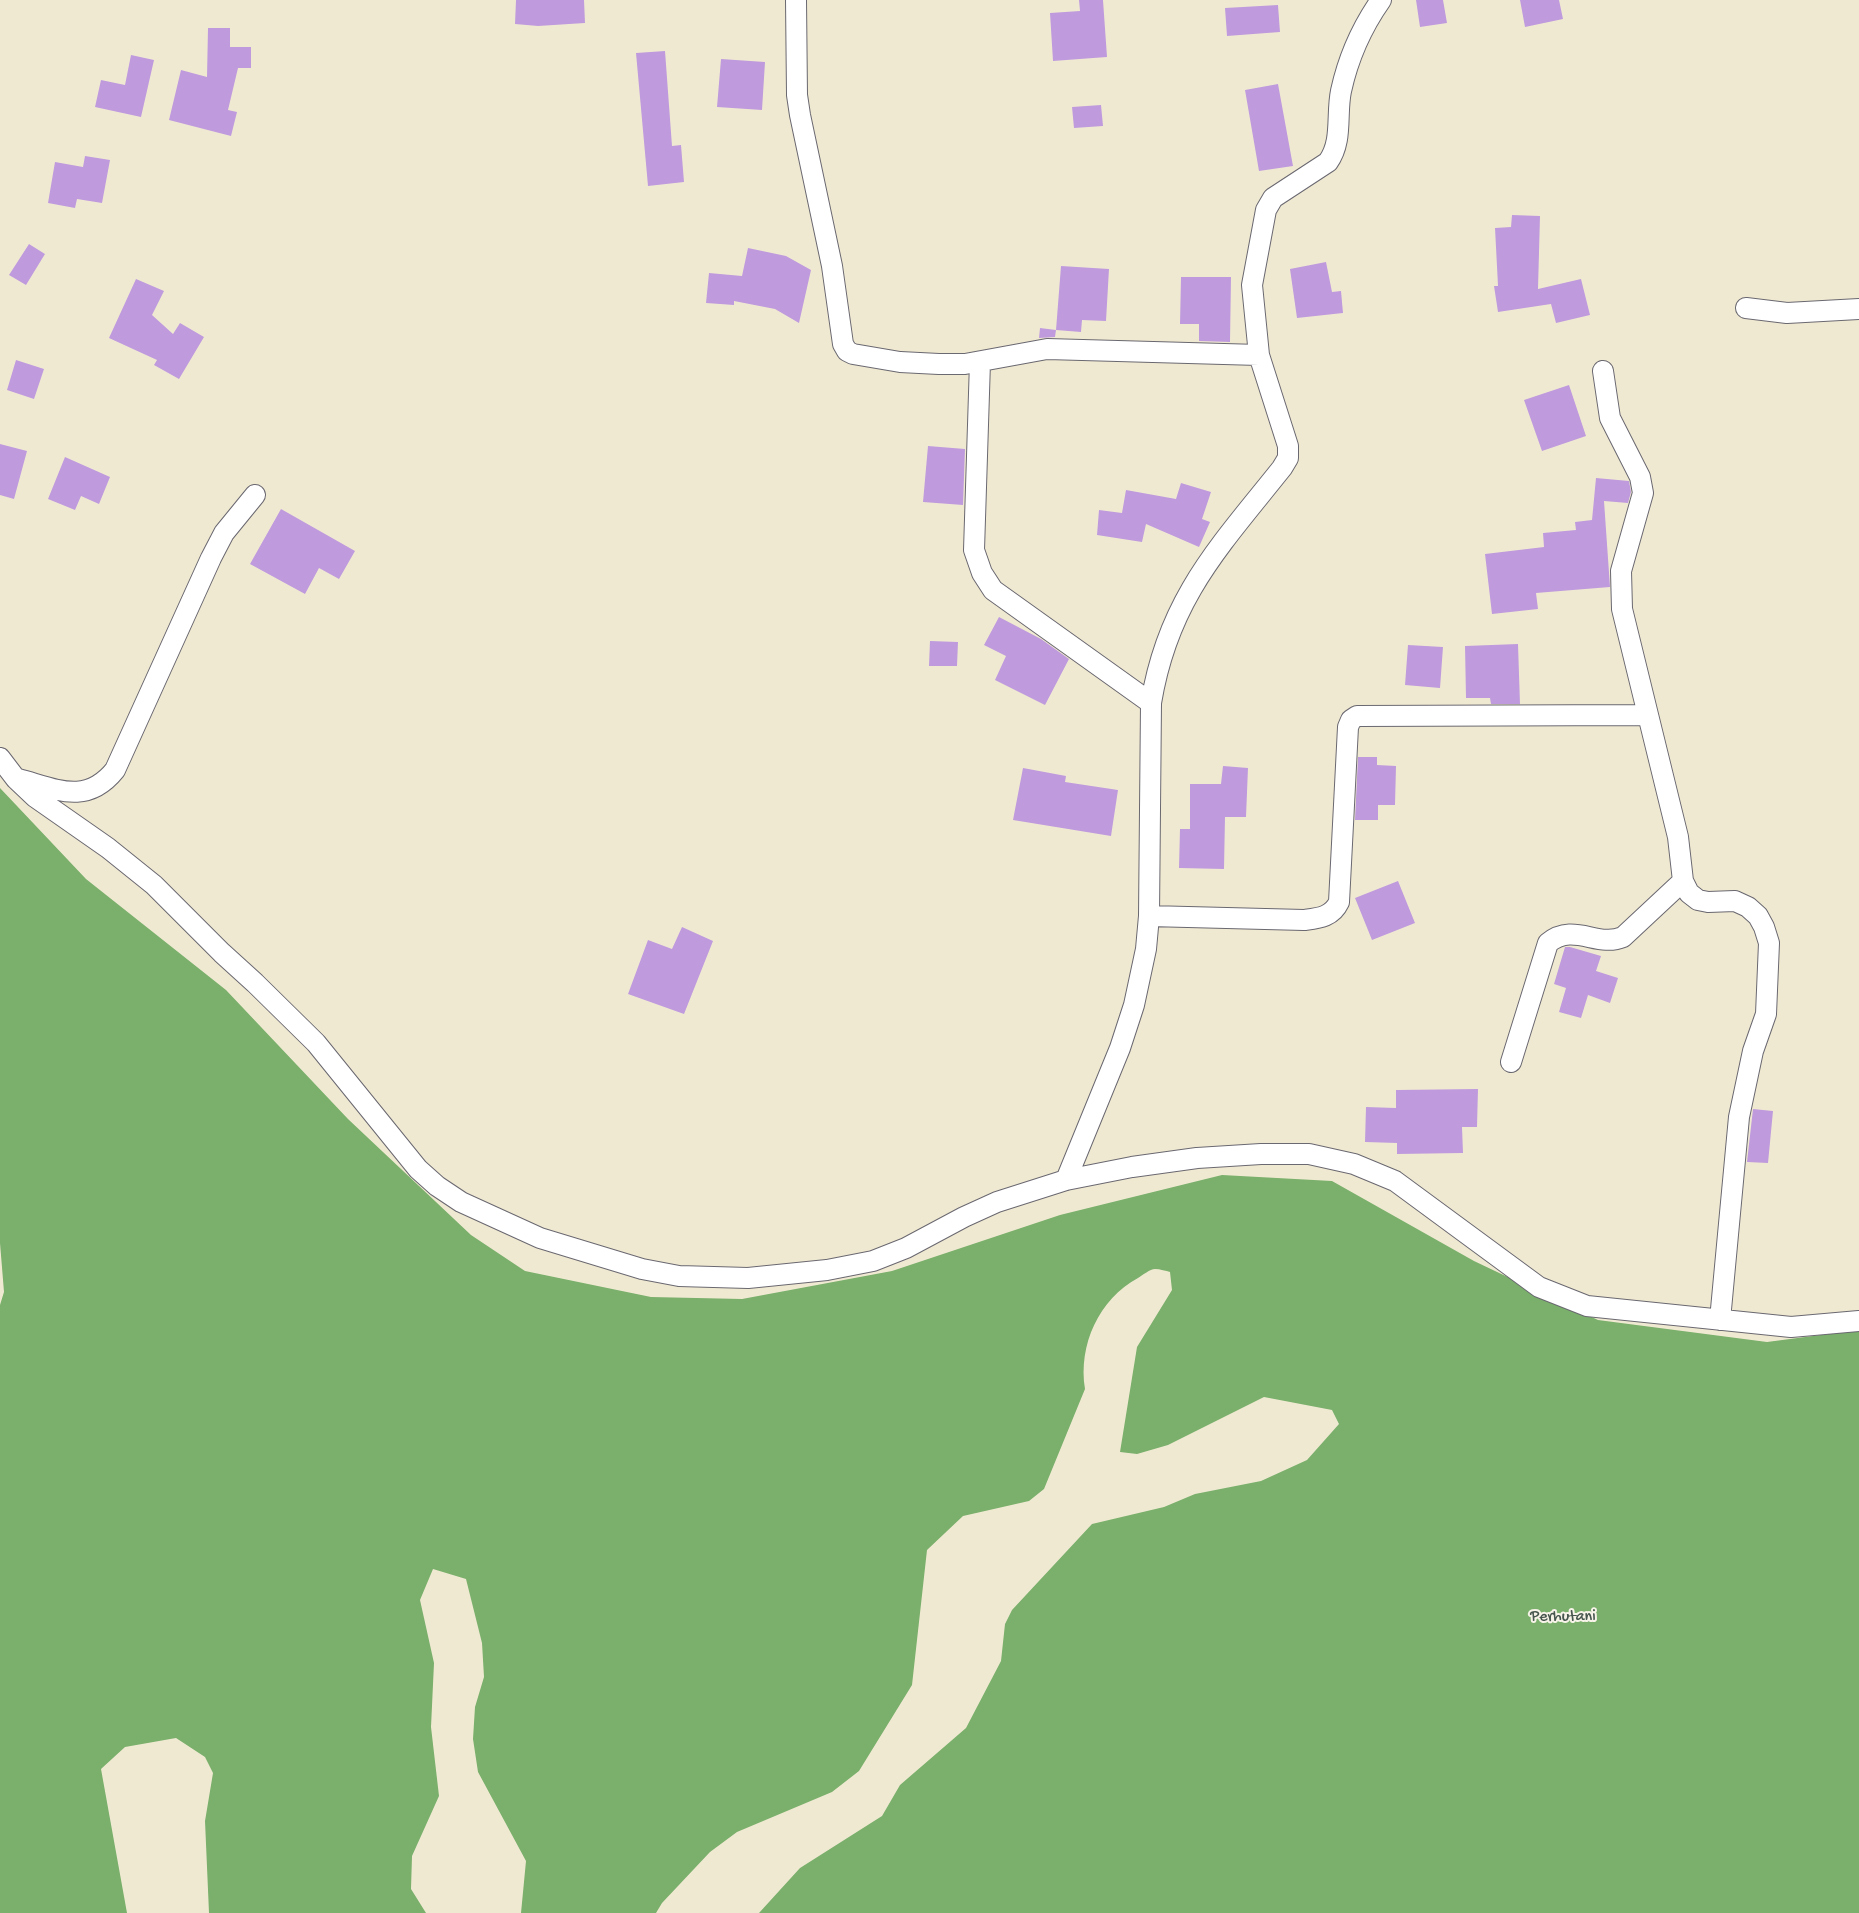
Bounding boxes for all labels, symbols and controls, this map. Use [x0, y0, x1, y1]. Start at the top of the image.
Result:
park label: Perhutani [1530, 1608, 1596, 1628]

